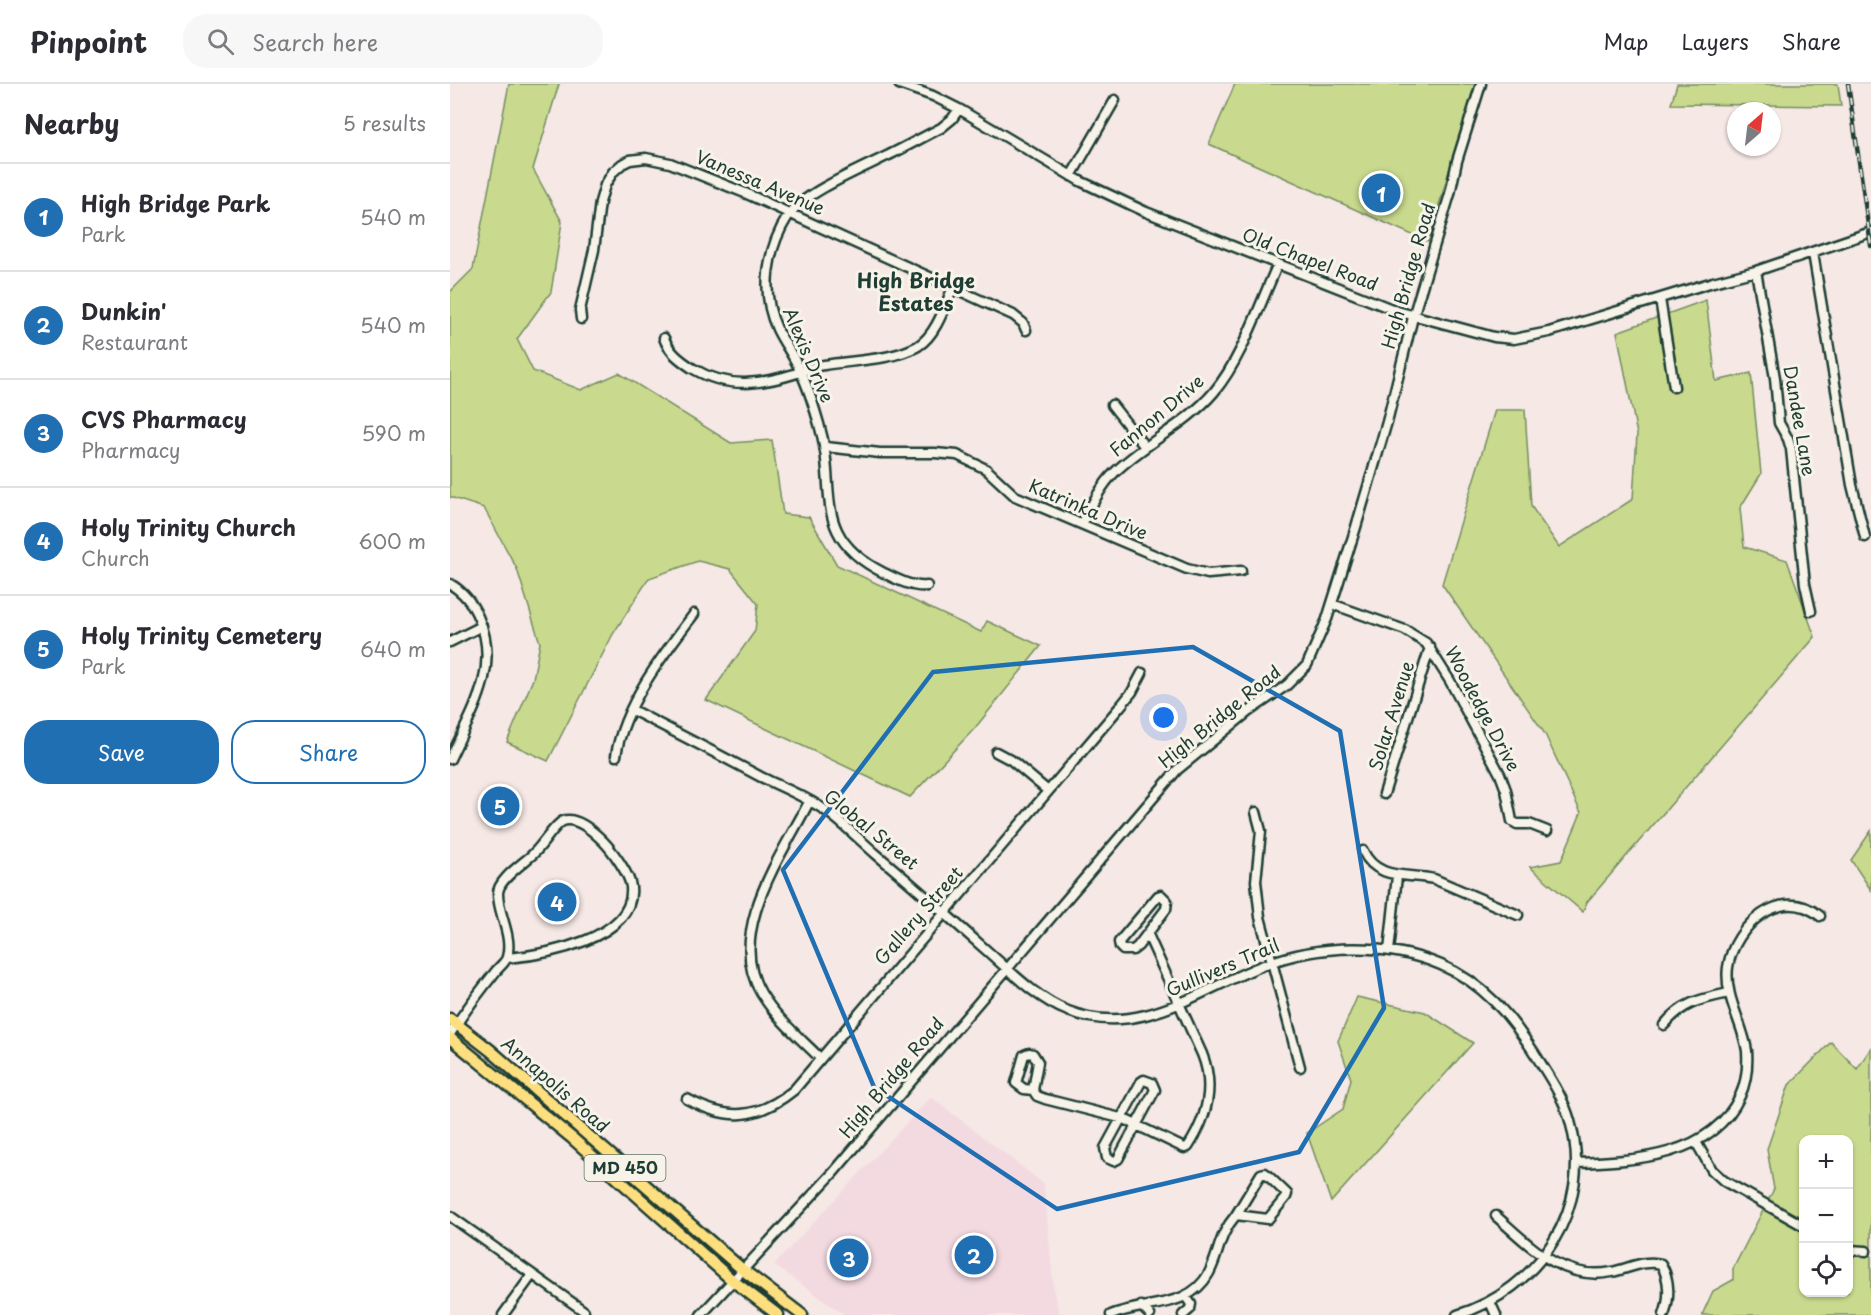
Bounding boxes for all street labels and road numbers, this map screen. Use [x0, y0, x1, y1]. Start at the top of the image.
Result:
street label: Vanessa Avenue [692, 142, 829, 221]
street label: High Bridge Road [1374, 199, 1441, 352]
street label: Old Chapel Road [1239, 220, 1382, 297]
street label: Alexis Drive [777, 302, 842, 406]
street label: Dandee Lane [1777, 363, 1823, 478]
street label: Fannon Drive [1103, 367, 1209, 462]
street label: Katrinka Drive [1025, 471, 1152, 546]
street label: Woodedge Drive [1439, 641, 1528, 776]
street label: Solar Avenue [1361, 657, 1420, 774]
street label: High Bridge Road [1152, 658, 1286, 774]
street label: Global Street [819, 782, 925, 876]
street label: Gallery Street [867, 860, 968, 970]
street label: Gullivers Trail [1161, 931, 1283, 1003]
street label: High Bridge Road [832, 1011, 950, 1143]
street label: Annapolis Road [496, 1029, 616, 1138]
road number: MD 450 [584, 1155, 666, 1181]

